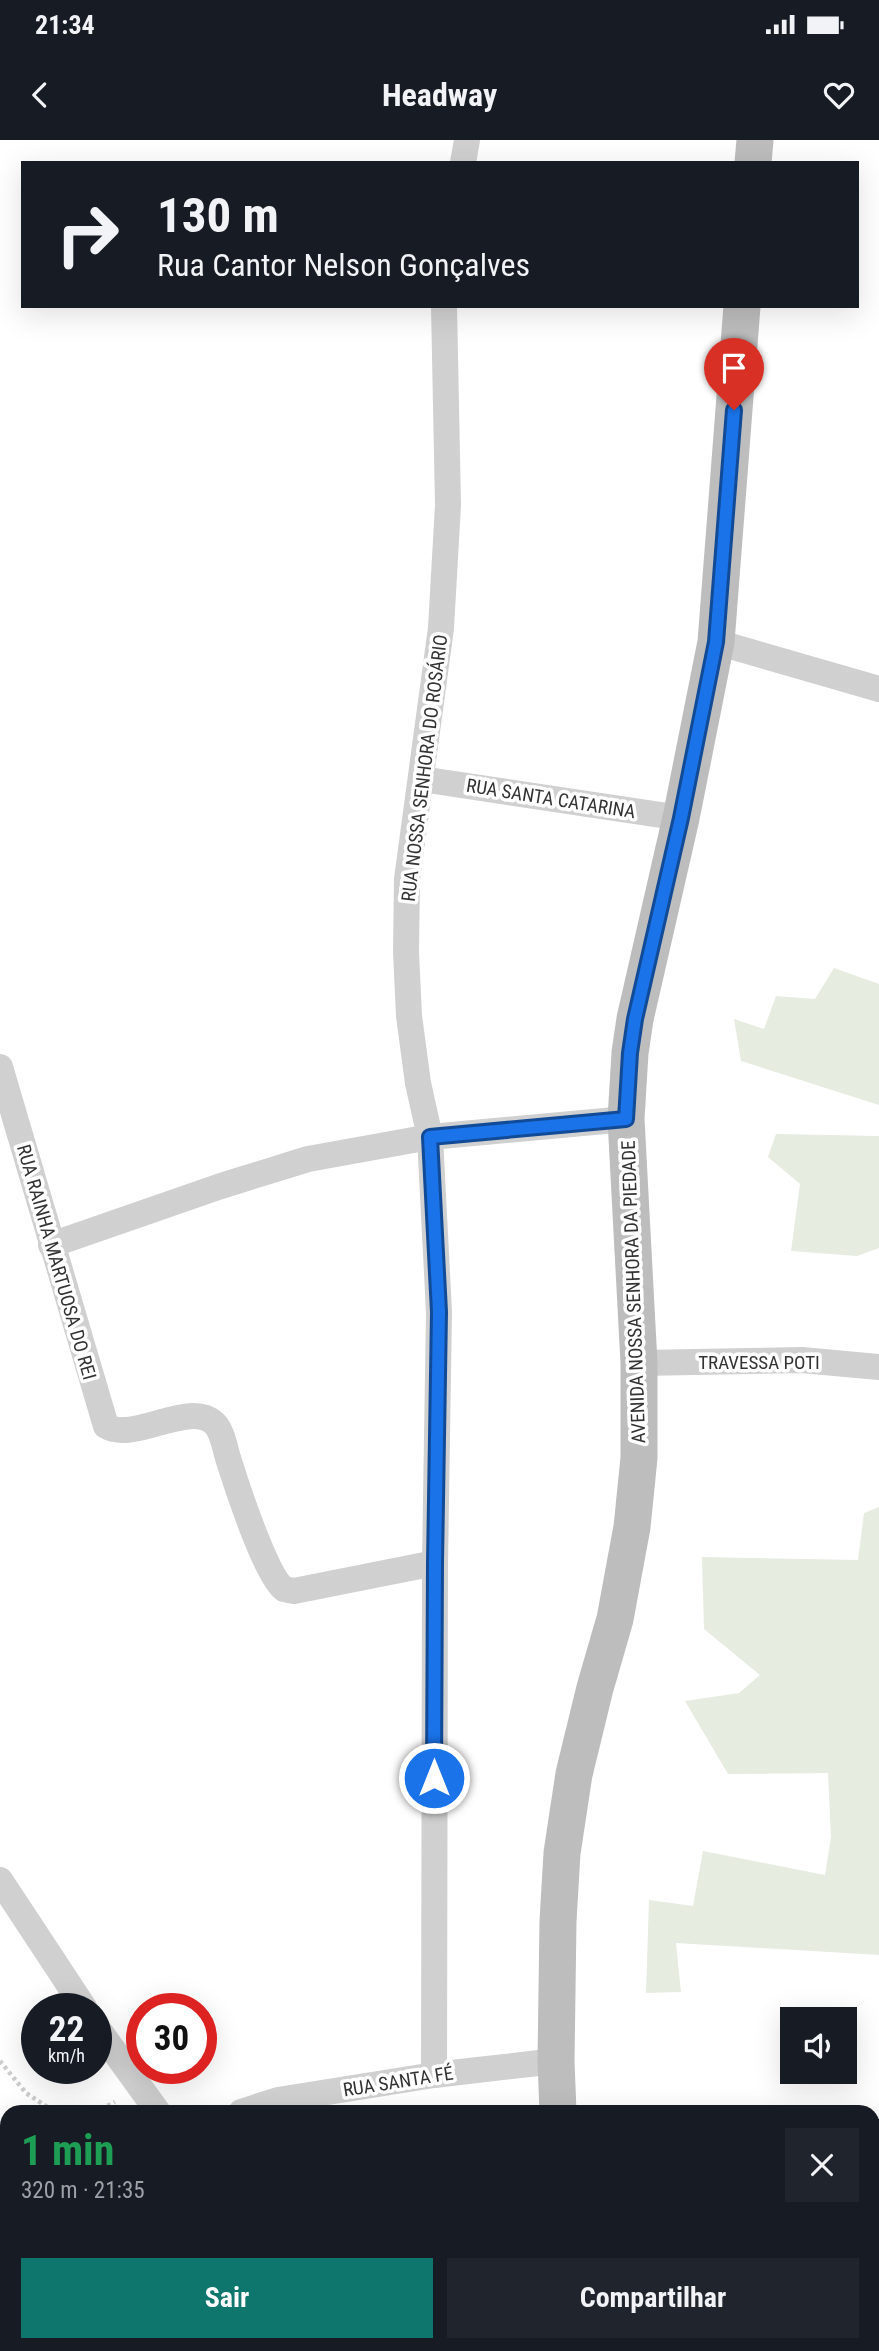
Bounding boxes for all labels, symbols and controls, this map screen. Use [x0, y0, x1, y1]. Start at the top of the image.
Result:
text: 21:34 [35, 10, 95, 40]
icon: back [21, 76, 59, 114]
text: Headway [382, 76, 497, 114]
icon: heart [820, 76, 858, 114]
text: 130 m [157, 187, 279, 244]
icon: right [42, 189, 133, 280]
text: Rua Cantor Nelson Gonçalves [157, 246, 530, 284]
pin [704, 338, 764, 410]
icon: arrive [715, 349, 753, 387]
street label: RUA NOSSA SENHORA DO ROSÁRIO [397, 633, 452, 903]
street label: RUA SANTA CATARINA [465, 774, 637, 823]
street label: AVENIDA NOSSA SENHORA DA PIEDADE [617, 1140, 650, 1444]
street label: RUA RAINHA MARTUOSA DO REI [12, 1142, 101, 1382]
street label: TRAVESSA POTI [698, 1351, 820, 1374]
position arrow [397, 1741, 471, 1815]
speed limit sign: 30 [126, 1993, 217, 2084]
map controls [780, 2007, 857, 2084]
button: sound [780, 2007, 857, 2084]
text: 22 [49, 2009, 84, 2050]
text: km/h [48, 2045, 85, 2066]
street label: RUA SANTA FÉ [341, 2061, 455, 2102]
text: 1 min [21, 2126, 114, 2175]
button: close [785, 2128, 859, 2202]
text: 320 m · 21:35 [21, 2177, 145, 2204]
button: Sair [21, 2258, 433, 2338]
button: Compartilhar [447, 2258, 859, 2338]

